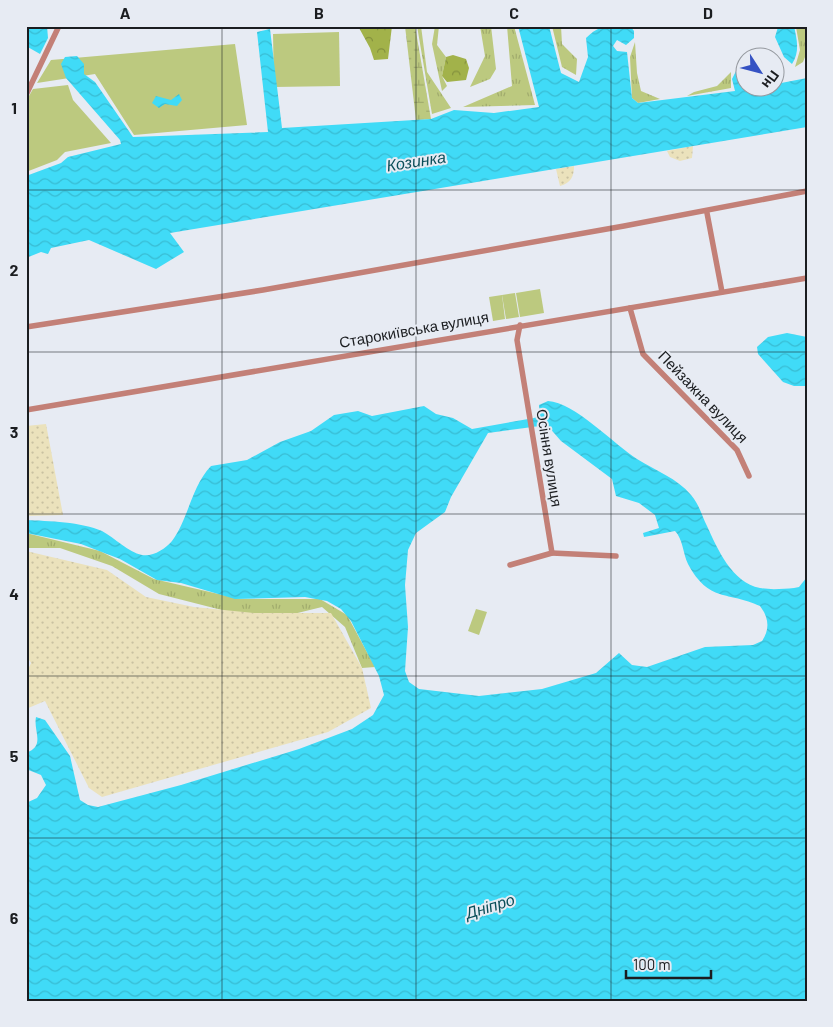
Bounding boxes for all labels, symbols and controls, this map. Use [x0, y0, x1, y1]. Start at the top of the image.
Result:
text: A [120, 3, 131, 22]
text: B [314, 3, 324, 22]
text: C [509, 3, 519, 22]
text: D [703, 3, 713, 22]
north arrow [736, 48, 786, 98]
text: Пн [759, 67, 783, 92]
text: 1 [11, 98, 17, 117]
water label: Козинка [385, 146, 447, 175]
text: 2 [10, 260, 19, 279]
street label: Старокиївська вулиця [338, 307, 490, 351]
street label: Пейзажна вулиця [655, 347, 752, 446]
street label: Осіння вулиця [533, 408, 567, 508]
text: 3 [10, 422, 18, 441]
text: 4 [9, 584, 19, 603]
text: 5 [10, 746, 19, 765]
water label: Дніпро [461, 889, 517, 923]
text: 6 [10, 908, 19, 927]
scale bar [626, 947, 710, 979]
text: 100 m [633, 955, 671, 973]

